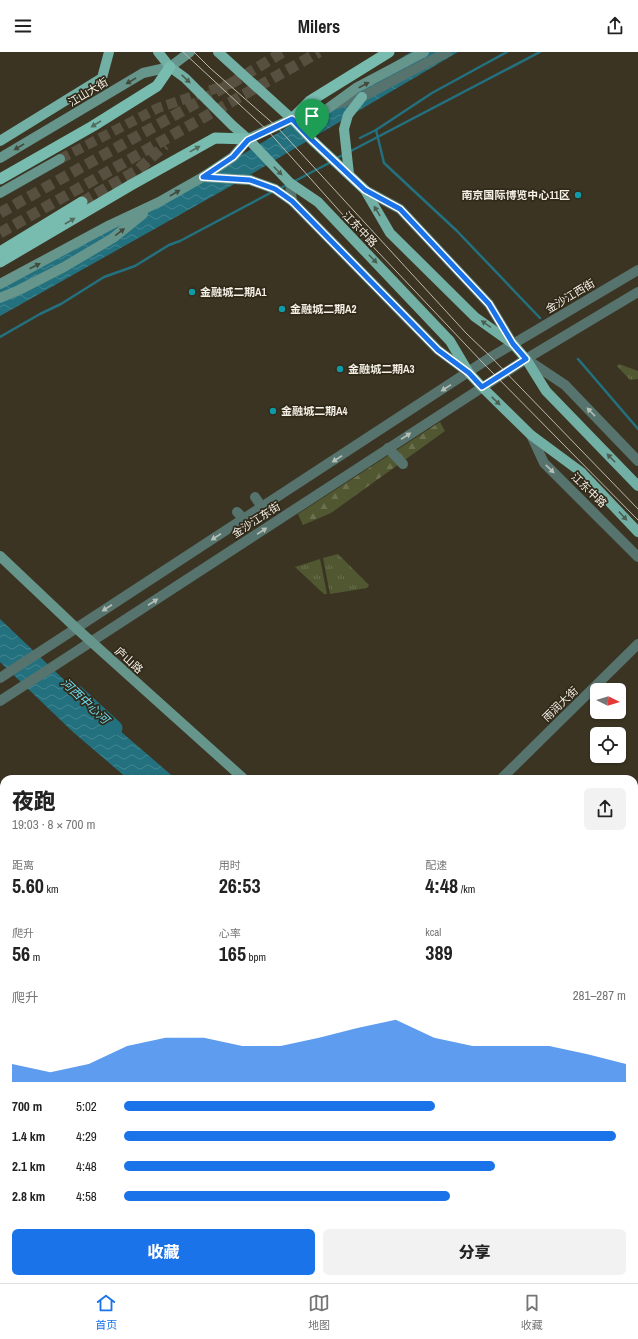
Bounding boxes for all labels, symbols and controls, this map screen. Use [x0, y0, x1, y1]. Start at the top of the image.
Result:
text: Milers [298, 14, 340, 39]
icon: menu [12, 15, 34, 37]
icon: share [604, 15, 626, 37]
street label: 江山大街 [66, 75, 110, 109]
one-way arrow [181, 75, 191, 84]
one-way arrow [125, 77, 136, 84]
one-way arrow [358, 81, 370, 88]
pin [295, 99, 329, 140]
icon: arrive [301, 105, 323, 127]
one-way arrow [91, 120, 102, 128]
one-way arrow [13, 143, 25, 150]
one-way arrow [189, 146, 201, 153]
one-way arrow [273, 166, 283, 176]
place label: 南京国际博览中心11区 [461, 188, 570, 202]
one-way arrow [169, 190, 180, 197]
marker: 南京国际博览中心11区 [573, 190, 583, 200]
one-way arrow [374, 205, 381, 217]
street label: 江东中路 [340, 208, 380, 250]
one-way arrow [64, 217, 76, 224]
one-way arrow [114, 228, 125, 237]
one-way arrow [368, 254, 377, 264]
one-way arrow [29, 263, 40, 270]
street label: 金沙江西街 [543, 276, 597, 316]
place label: 金融城二期A1 [200, 285, 267, 299]
marker: 金融城二期A1 [187, 287, 197, 297]
place label: 金融城二期A2 [290, 302, 357, 316]
marker: 金融城二期A2 [277, 304, 287, 314]
one-way arrow [481, 320, 491, 328]
place label: 金融城二期A3 [348, 362, 415, 376]
marker: 金融城二期A3 [335, 364, 345, 374]
one-way arrow [441, 384, 451, 392]
one-way arrow [491, 396, 501, 406]
place label: 金融城二期A4 [281, 404, 348, 418]
marker: 金融城二期A4 [268, 406, 278, 416]
one-way arrow [587, 407, 596, 418]
one-way arrow [400, 433, 412, 440]
one-way arrow [606, 453, 616, 463]
one-way arrow [332, 455, 342, 463]
one-way arrow [545, 464, 555, 474]
street label: 江东中路 [568, 470, 610, 510]
street label: 金沙江东街 [229, 499, 283, 541]
one-way arrow [618, 511, 628, 521]
one-way arrow [256, 527, 268, 534]
one-way arrow [210, 534, 222, 541]
one-way arrow [148, 598, 158, 606]
one-way arrow [102, 604, 112, 612]
street label: 庐山路 [112, 644, 146, 676]
water label: 河西中心河 [58, 675, 114, 729]
north arrow [590, 683, 626, 719]
map controls [590, 683, 626, 763]
street label: 雨润大街 [539, 684, 581, 724]
button: locate [590, 727, 626, 763]
text: 夜跑 [12, 786, 56, 816]
button: share [584, 788, 626, 830]
text: 19:03 · 8 × 700 m [12, 816, 95, 833]
text: 距离 [12, 858, 34, 872]
text: 用时 [219, 858, 241, 872]
text: 配速 [425, 858, 447, 872]
text: 5.60 [12, 872, 44, 899]
text: 26:53 [219, 872, 261, 899]
text: 4:48 [425, 872, 458, 899]
text: km [44, 882, 58, 896]
text: /km [458, 882, 475, 896]
text: kcal [425, 925, 441, 939]
text: 爬升 [12, 926, 34, 940]
text: 心率 [219, 926, 241, 940]
text: 389 [425, 939, 453, 966]
text: 56 [12, 940, 30, 967]
text: 165 [219, 940, 246, 967]
text: m [30, 950, 40, 964]
text: bpm [246, 950, 266, 964]
text: 281–287 m [573, 987, 626, 1004]
text: 爬升 [12, 989, 38, 1006]
text: 700 m [12, 1098, 42, 1115]
text: 5:02 [76, 1098, 97, 1115]
text: 1.4 km [12, 1128, 45, 1145]
text: 4:29 [76, 1128, 97, 1145]
text: 2.1 km [12, 1158, 45, 1175]
text: 4:48 [76, 1158, 97, 1175]
text: 2.8 km [12, 1188, 45, 1205]
text: 4:58 [76, 1188, 97, 1205]
button: 收藏 [12, 1229, 315, 1275]
button: 分享 [323, 1229, 626, 1275]
tab: 首页 [95, 1292, 117, 1332]
tab: 地图 [308, 1292, 330, 1332]
tab: 收藏 [521, 1292, 543, 1332]

